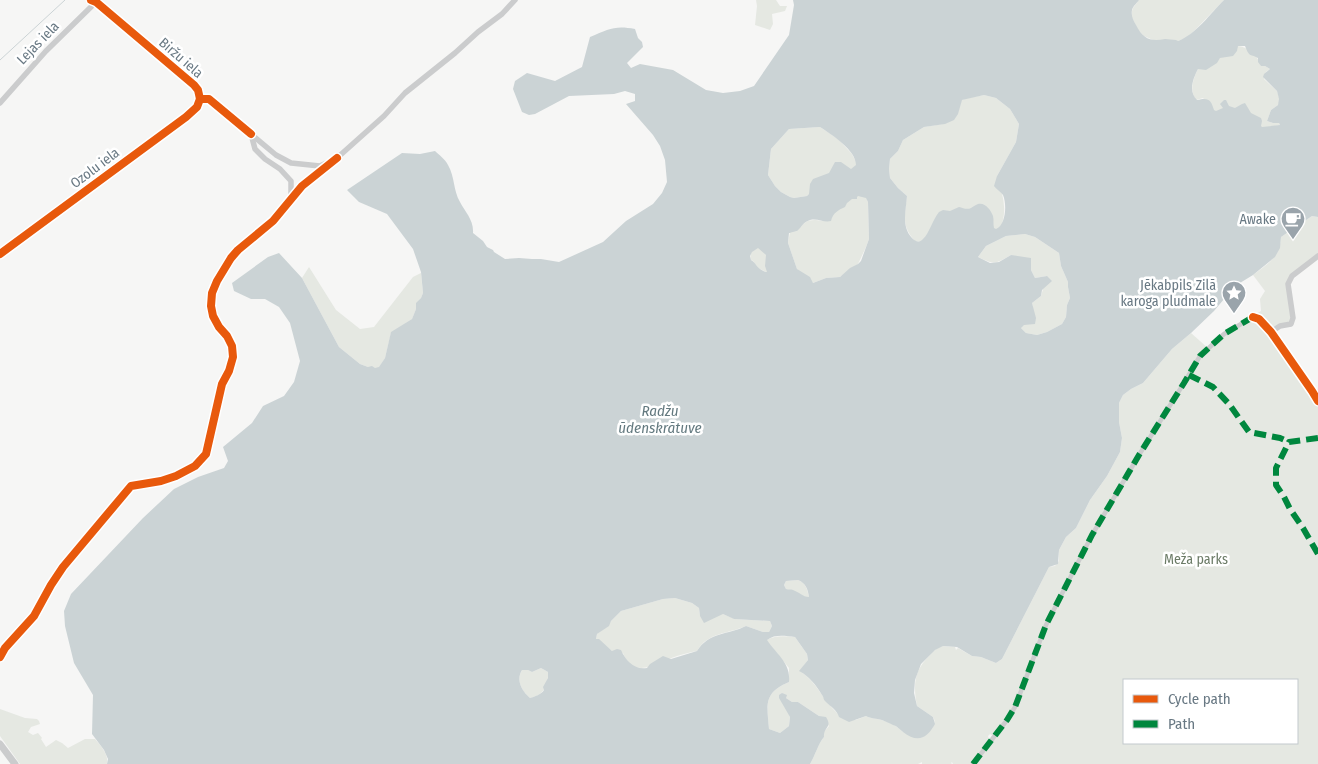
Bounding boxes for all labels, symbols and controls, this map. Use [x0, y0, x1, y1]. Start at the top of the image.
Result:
street label: Lejas iela [13, 18, 63, 68]
street label: Biržu iela [155, 34, 207, 82]
street label: Ozolu iela [67, 144, 123, 192]
cafe icon: Awake [1280, 206, 1306, 240]
place label: Awake [1239, 211, 1276, 228]
place label: Jēkabpils Zilā karoga pludmale [1121, 277, 1216, 310]
place icon: Jēkabpils Zilā karoga pludmale [1221, 280, 1247, 314]
water label: Radžu ūdenskrātuve [618, 402, 702, 437]
park label: Meža parks [1164, 551, 1228, 568]
legend [1123, 679, 1298, 744]
text: Cycle path [1168, 690, 1231, 708]
text: Path [1168, 715, 1195, 733]

